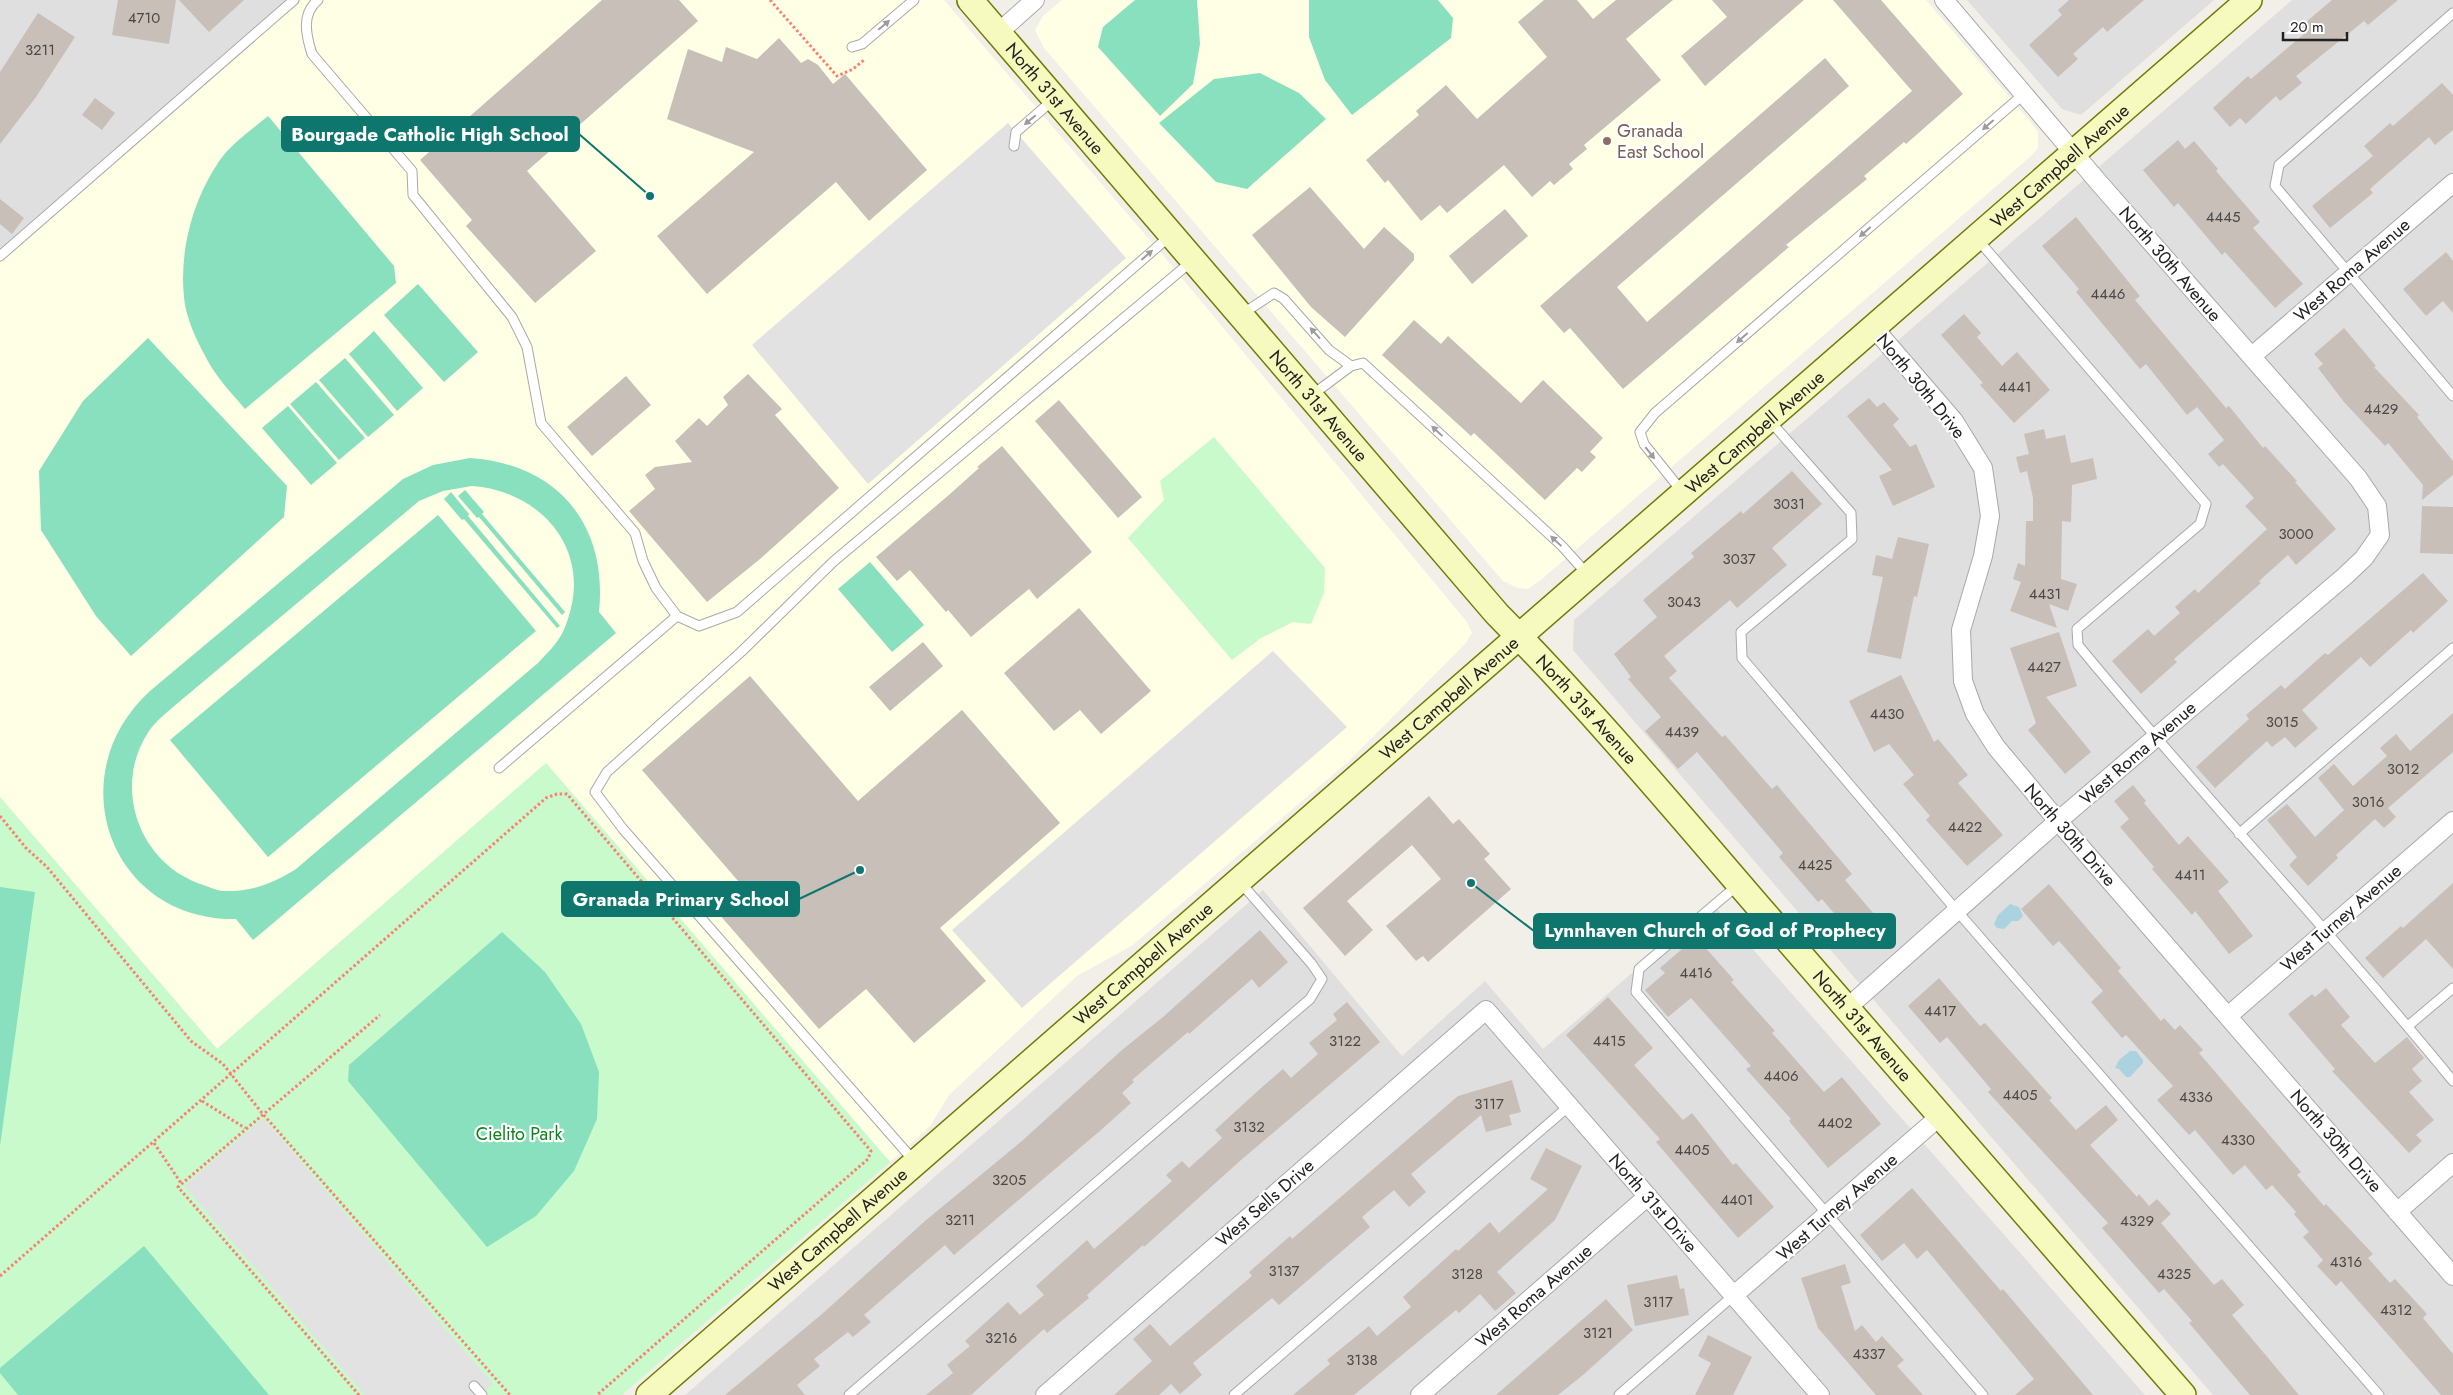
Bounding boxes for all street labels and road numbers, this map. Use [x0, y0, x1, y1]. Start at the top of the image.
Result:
street label: North 31st Avenue [999, 37, 1110, 160]
street label: West Campbell Avenue [1985, 98, 2135, 234]
street label: North 30th Avenue [2113, 201, 2227, 327]
street label: West Roma Avenue [2288, 212, 2416, 328]
street label: North 30th Drive [1870, 328, 1972, 444]
street label: North 31st Avenue [1263, 344, 1374, 468]
street label: West Campbell Avenue [1679, 365, 1830, 501]
street label: West Campbell Avenue [1374, 630, 1525, 766]
street label: North 31st Avenue [1530, 649, 1643, 770]
street label: West Roma Avenue [2074, 695, 2202, 811]
street label: North 30th Drive [2018, 778, 2122, 892]
street label: West Turney Avenue [2275, 858, 2407, 978]
street label: West Campbell Avenue [1068, 896, 1219, 1032]
street label: North 31st Avenue [1807, 965, 1918, 1088]
street label: North 30th Drive [2284, 1084, 2388, 1198]
street label: West Turney Avenue [1771, 1147, 1903, 1267]
street label: North 31st Drive [1602, 1148, 1704, 1258]
street label: West Sells Drive [1210, 1153, 1320, 1253]
street label: West Campbell Avenue [763, 1162, 913, 1298]
street label: West Roma Avenue [1470, 1238, 1598, 1354]

